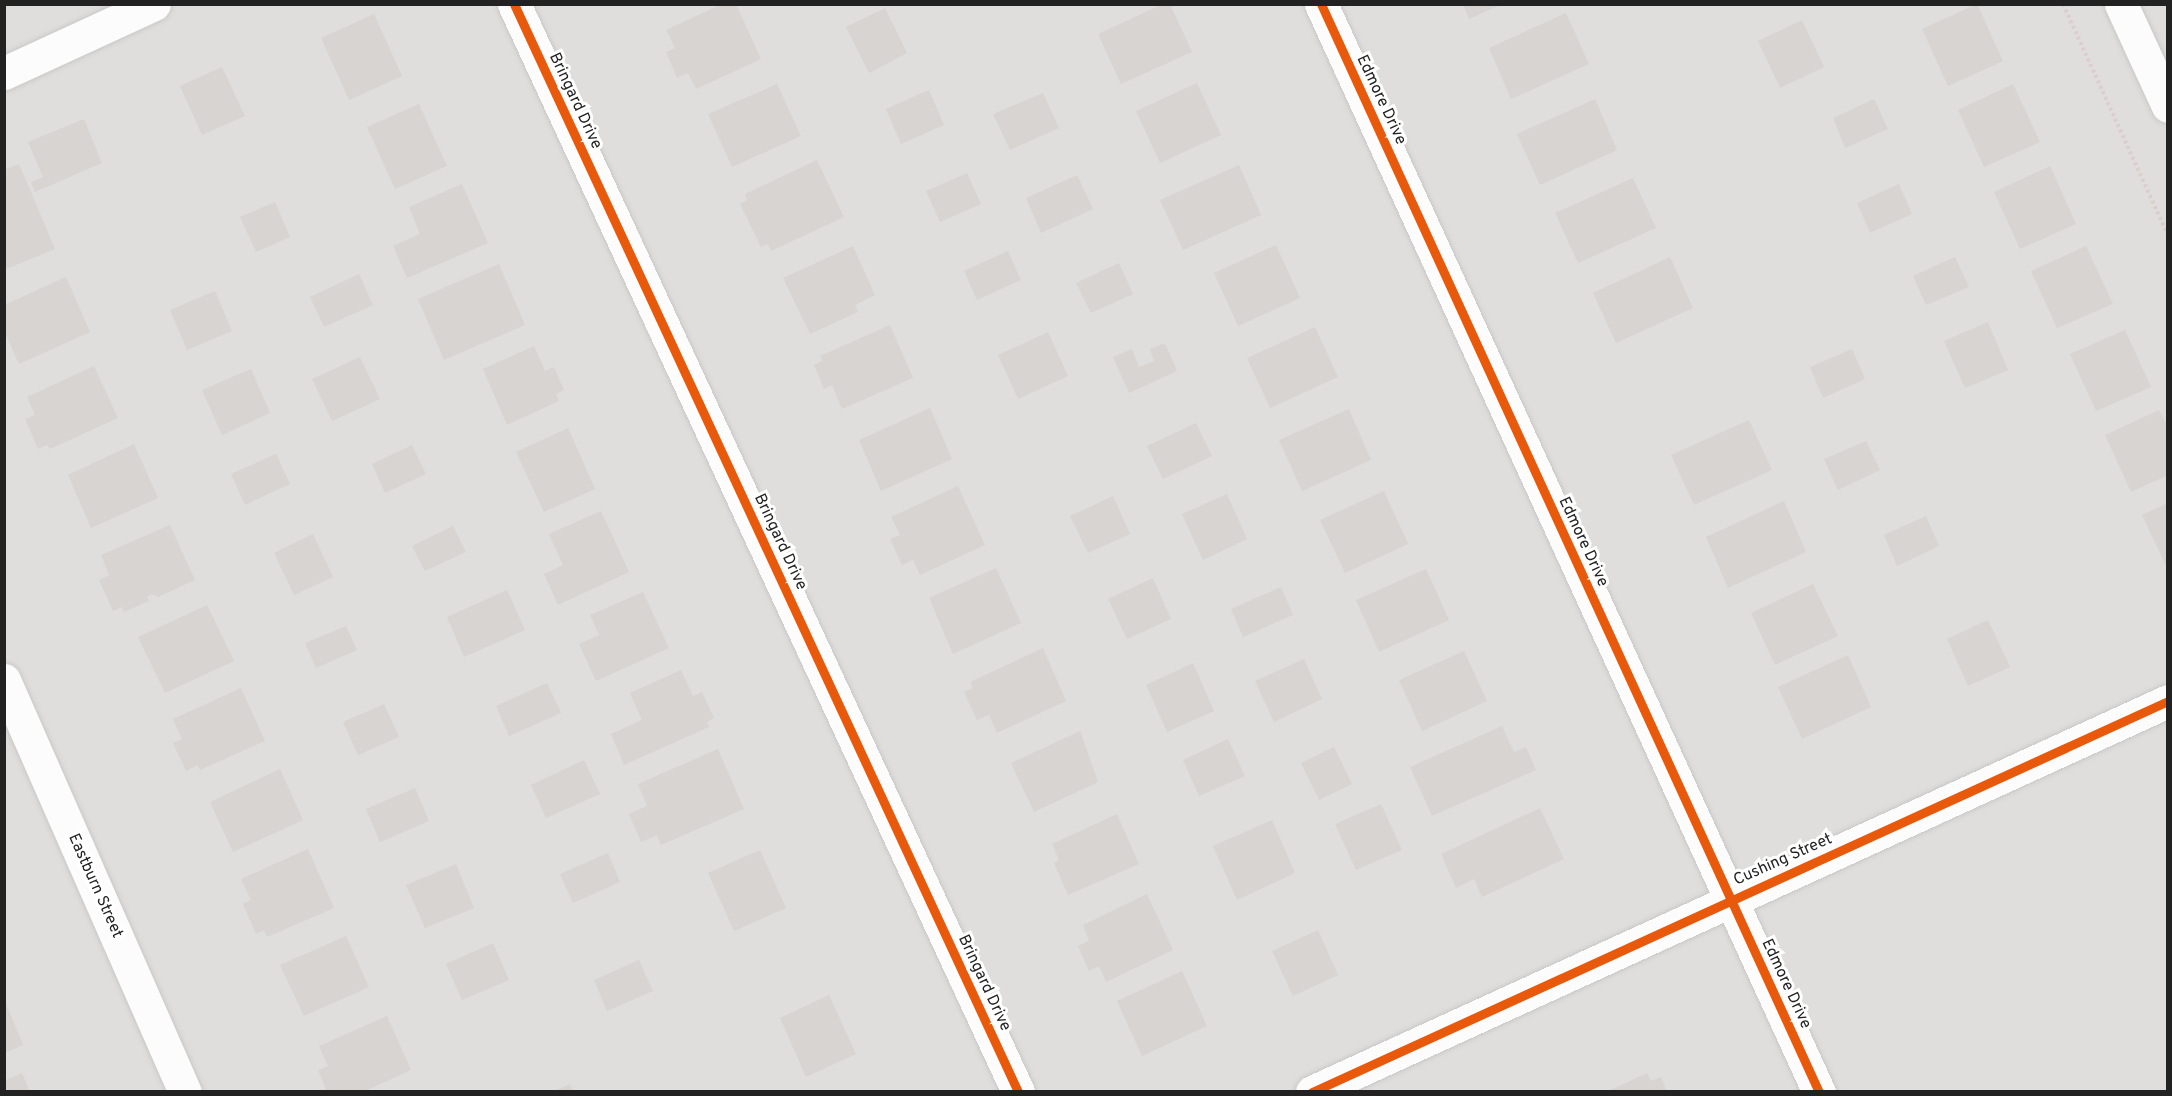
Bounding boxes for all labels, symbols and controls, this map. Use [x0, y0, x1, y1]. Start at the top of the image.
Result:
street label: Bringard Drive [544, 50, 606, 152]
street label: Edmore Drive [1352, 52, 1410, 148]
street label: Bringard Drive [749, 491, 811, 593]
street label: Edmore Drive [1554, 494, 1612, 590]
street label: Cushing Street [1731, 830, 1835, 890]
street label: Eastburn Street [63, 831, 127, 941]
street label: Bringard Drive [953, 932, 1015, 1034]
street label: Edmore Drive [1757, 936, 1815, 1032]

